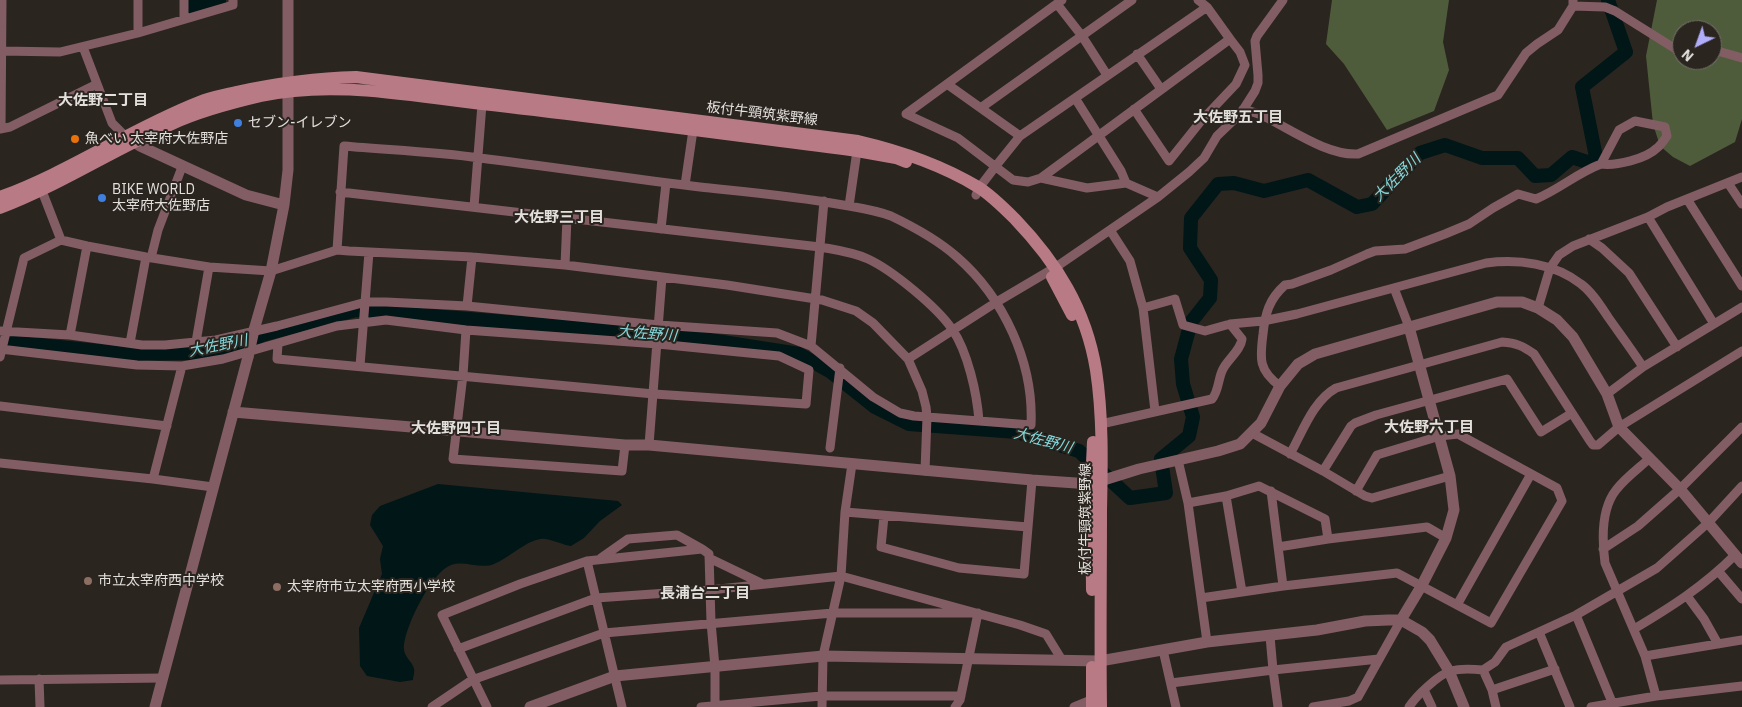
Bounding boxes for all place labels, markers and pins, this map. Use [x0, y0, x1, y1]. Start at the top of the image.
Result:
place label: セブン-イレブン [248, 115, 352, 131]
marker: セブン-イレブン [232, 117, 244, 129]
place label: 魚べい 太宰府大佐野店 [85, 131, 228, 147]
marker: 魚べい 太宰府大佐野店 [69, 133, 81, 145]
place label: BIKE WORLD 太宰府大佐野店 [112, 182, 210, 214]
marker: BIKE WORLD 太宰府大佐野店 [96, 192, 108, 204]
place label: 市立太宰府西中学校 [98, 573, 224, 589]
marker: 市立太宰府西中学校 [82, 575, 94, 587]
place label: 太宰府市立太宰府西小学校 [287, 579, 455, 595]
marker: 太宰府市立太宰府西小学校 [271, 581, 283, 593]

